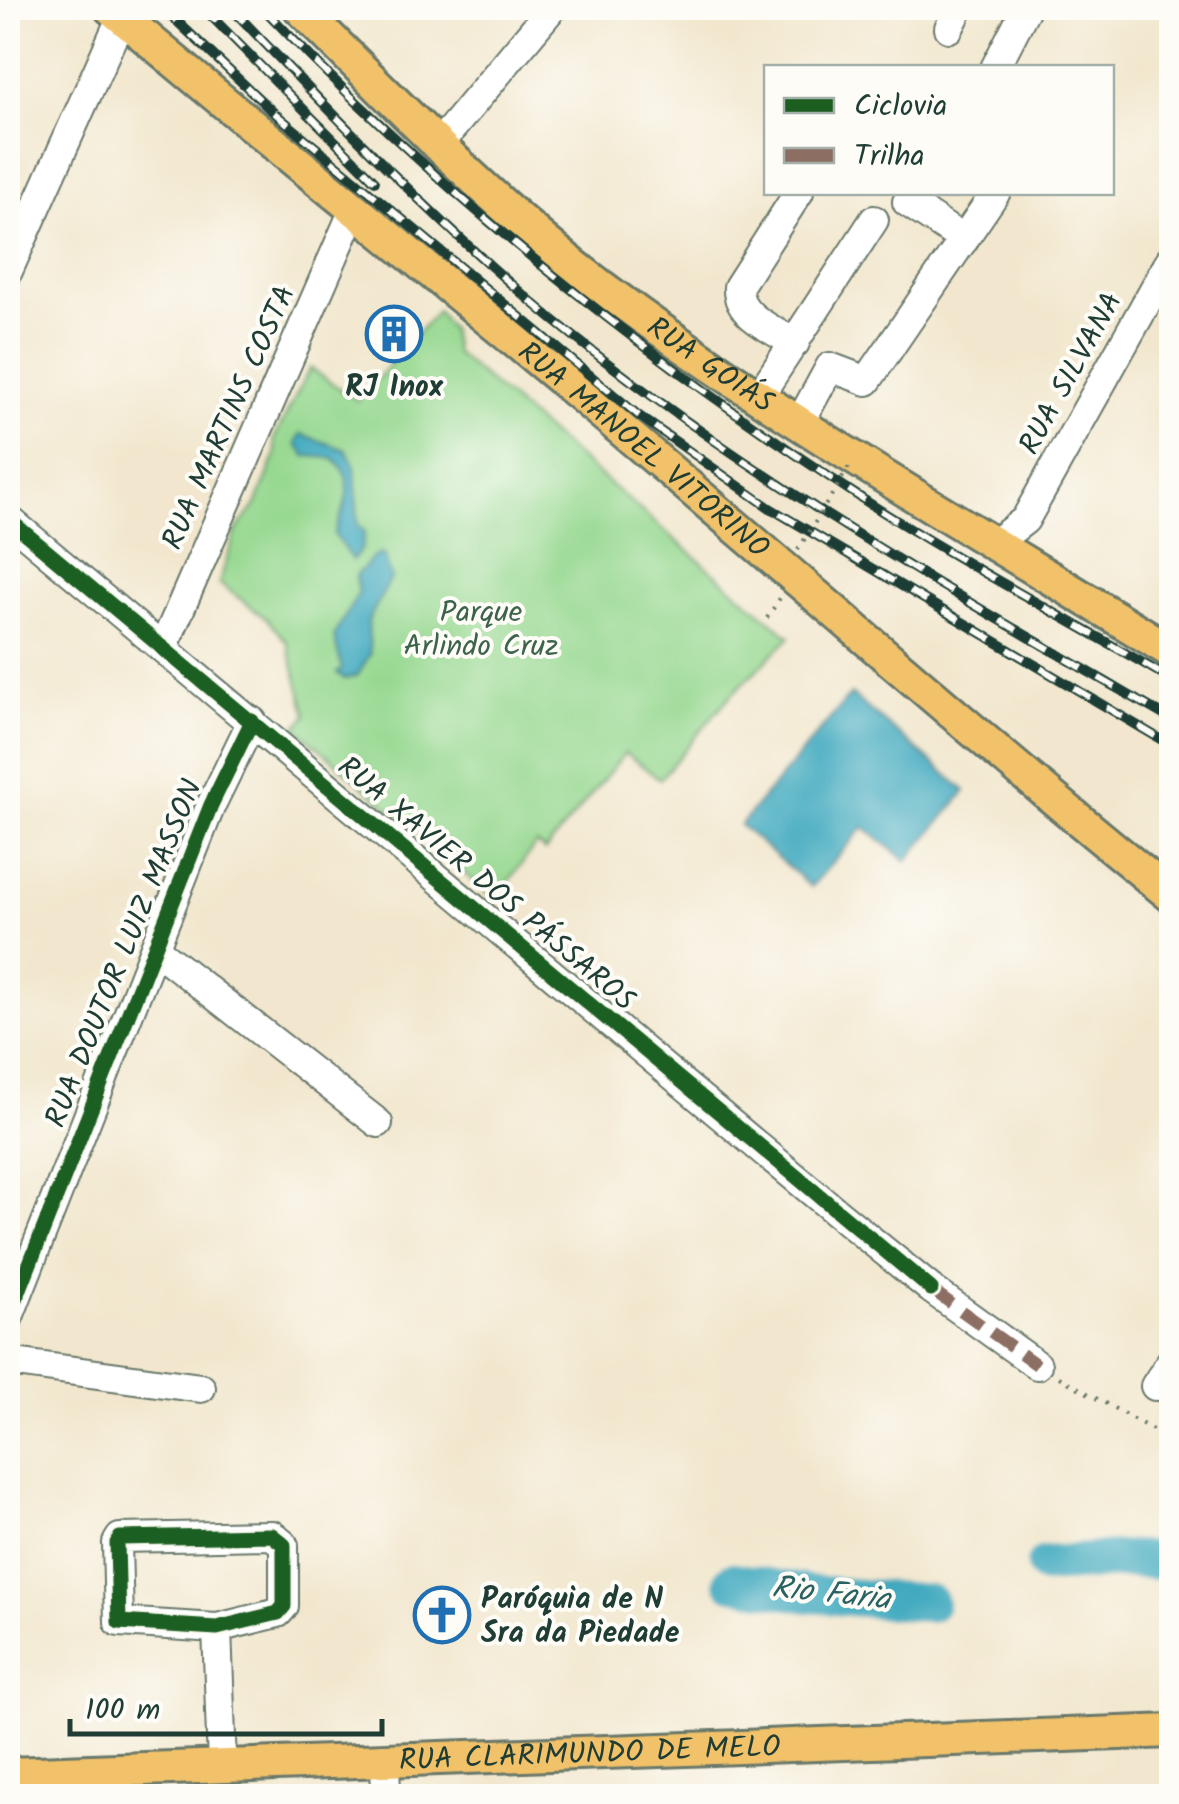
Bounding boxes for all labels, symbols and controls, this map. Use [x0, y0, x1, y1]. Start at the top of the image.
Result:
legend [764, 65, 1114, 195]
text: Ciclovia [854, 83, 947, 131]
text: Trilha [854, 133, 925, 181]
street label: RUA MARTINS COSTA [150, 278, 310, 558]
street label: RUA SILVANA [1007, 284, 1136, 464]
building icon: RJ Inox [364, 304, 424, 364]
street label: RUA GOIÁS [636, 305, 783, 427]
street label: RUA MANOEL VITORINO [506, 330, 779, 572]
place label: RJ Inox [345, 364, 444, 412]
park label: Parque Arlindo Cruz [404, 589, 558, 671]
street label: RUA XAVIER DOS PÁSSAROS [326, 745, 646, 1024]
street label: RUA DOUTOR LUIZ MASSON [33, 772, 217, 1135]
water label: Rio Faria [769, 1563, 894, 1626]
place label: Paróquia de N Sra da Piedade [481, 1576, 680, 1658]
church icon: Paróquia de N Sra da Piedade [412, 1585, 472, 1645]
scale bar [70, 1674, 382, 1736]
text: 100 m [85, 1687, 160, 1735]
street label: RUA CLARIMUNDO DE MELO [398, 1723, 781, 1786]

